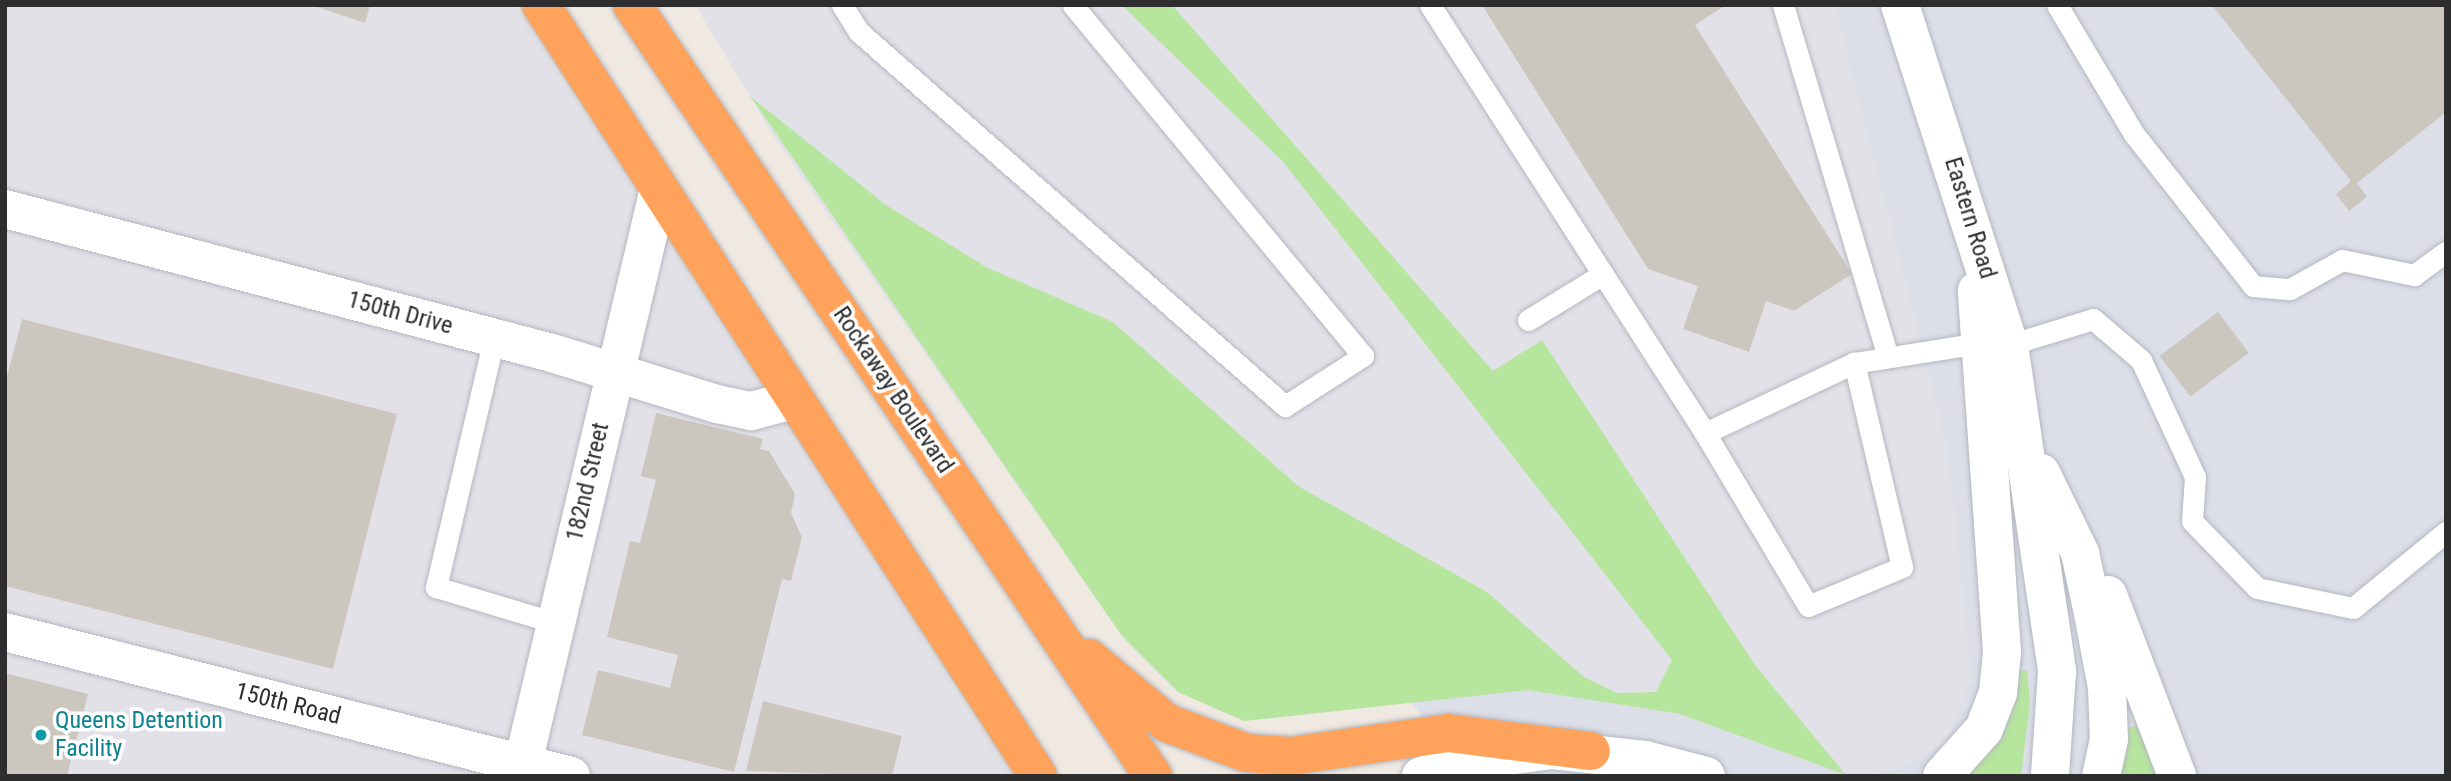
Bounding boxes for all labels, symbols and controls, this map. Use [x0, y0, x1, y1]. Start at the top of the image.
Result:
street label: Eastern Road [1938, 154, 2002, 282]
street label: 150th Drive [344, 285, 456, 341]
street label: Rockaway Boulevard [827, 301, 959, 479]
street label: 182nd Street [560, 420, 616, 544]
street label: 150th Road [232, 677, 344, 731]
place label: Queens Detention Facility [55, 707, 223, 763]
marker: Queens Detention Facility [33, 727, 49, 743]

